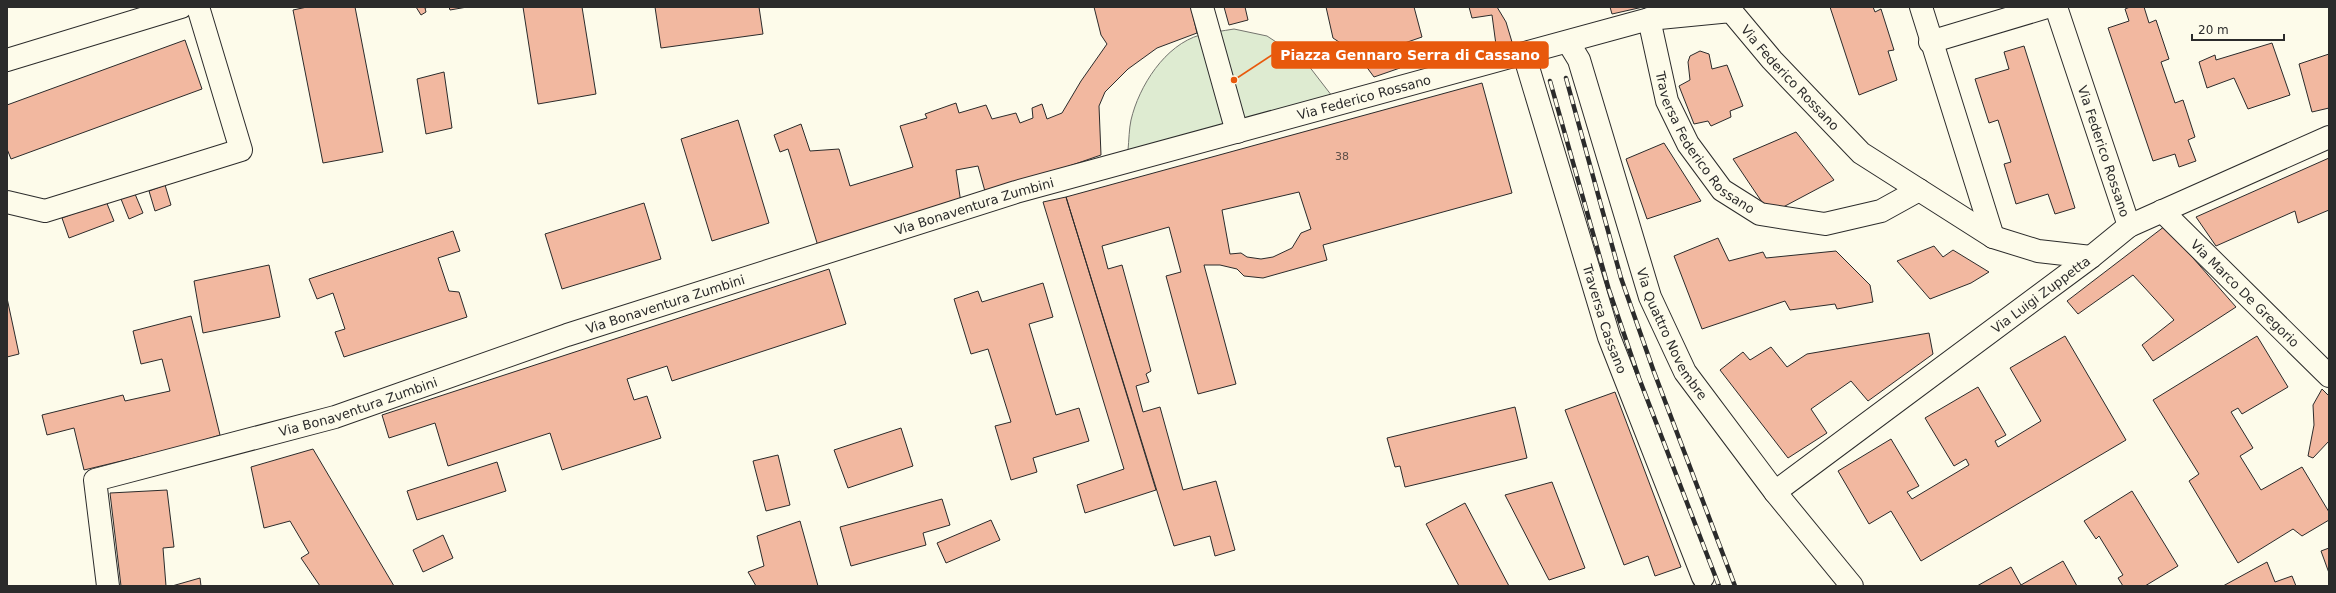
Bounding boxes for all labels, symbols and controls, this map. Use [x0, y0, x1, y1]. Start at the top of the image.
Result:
scale bar [2192, 16, 2284, 42]
street label: Via Federico Rossano [1738, 22, 1842, 134]
text: 20 m [2198, 23, 2229, 37]
callout: Piazza Gennaro Serra di Cassano [1272, 42, 1548, 68]
text: Piazza Gennaro Serra di Cassano [1280, 47, 1540, 63]
street label: Traversa Federico Rossano [1652, 69, 1757, 217]
street label: Via Federico Rossano [1296, 72, 1433, 123]
street label: Via Federico Rossano [2075, 84, 2133, 219]
house number: 38 [1335, 150, 1349, 163]
street label: Via Bonaventura Zumbini [893, 175, 1055, 238]
street label: Via Marco De Gregorio [2188, 237, 2302, 350]
street label: Via Luigi Zuppetta [1989, 253, 2093, 336]
street label: Traversa Cassano [1579, 262, 1630, 376]
street label: Via Quattro Novembre [1634, 266, 1710, 403]
street label: Via Bonaventura Zumbini [584, 272, 747, 337]
street label: Via Bonaventura Zumbini [277, 374, 439, 439]

